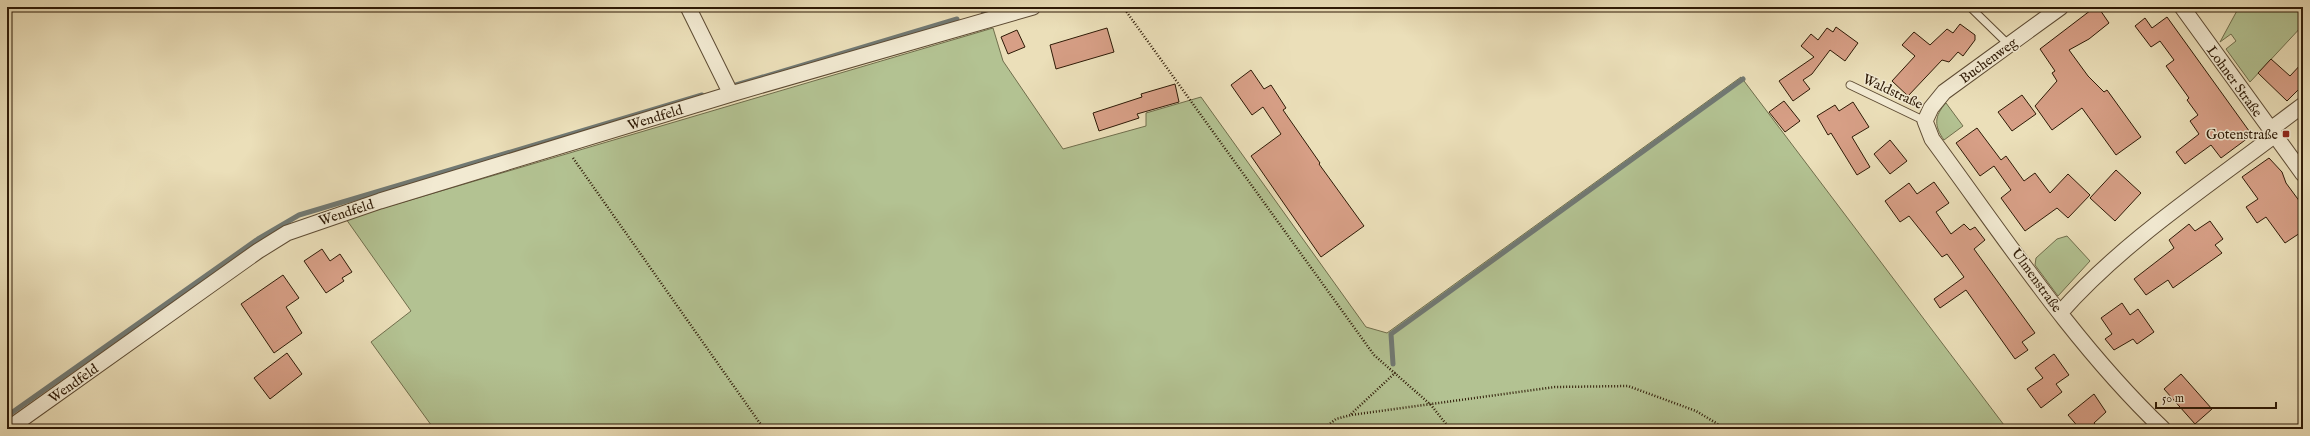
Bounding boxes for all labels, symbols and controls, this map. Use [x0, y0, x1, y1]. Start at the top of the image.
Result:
street label: Buchenweg [1956, 34, 2021, 88]
street label: Lohner Straße [2202, 42, 2266, 121]
street label: Waldstraße [1860, 70, 1926, 114]
street label: Wendfeld [626, 101, 686, 135]
place label: Gotenstraße [2206, 126, 2279, 144]
marker: Gotenstraße [2281, 129, 2291, 139]
street label: Wendfeld [317, 195, 377, 230]
street label: Ulmenstraße [2007, 245, 2066, 317]
street label: Wendfeld [45, 360, 102, 407]
scale bar [2156, 384, 2276, 410]
text: 50 m [2162, 391, 2184, 406]

